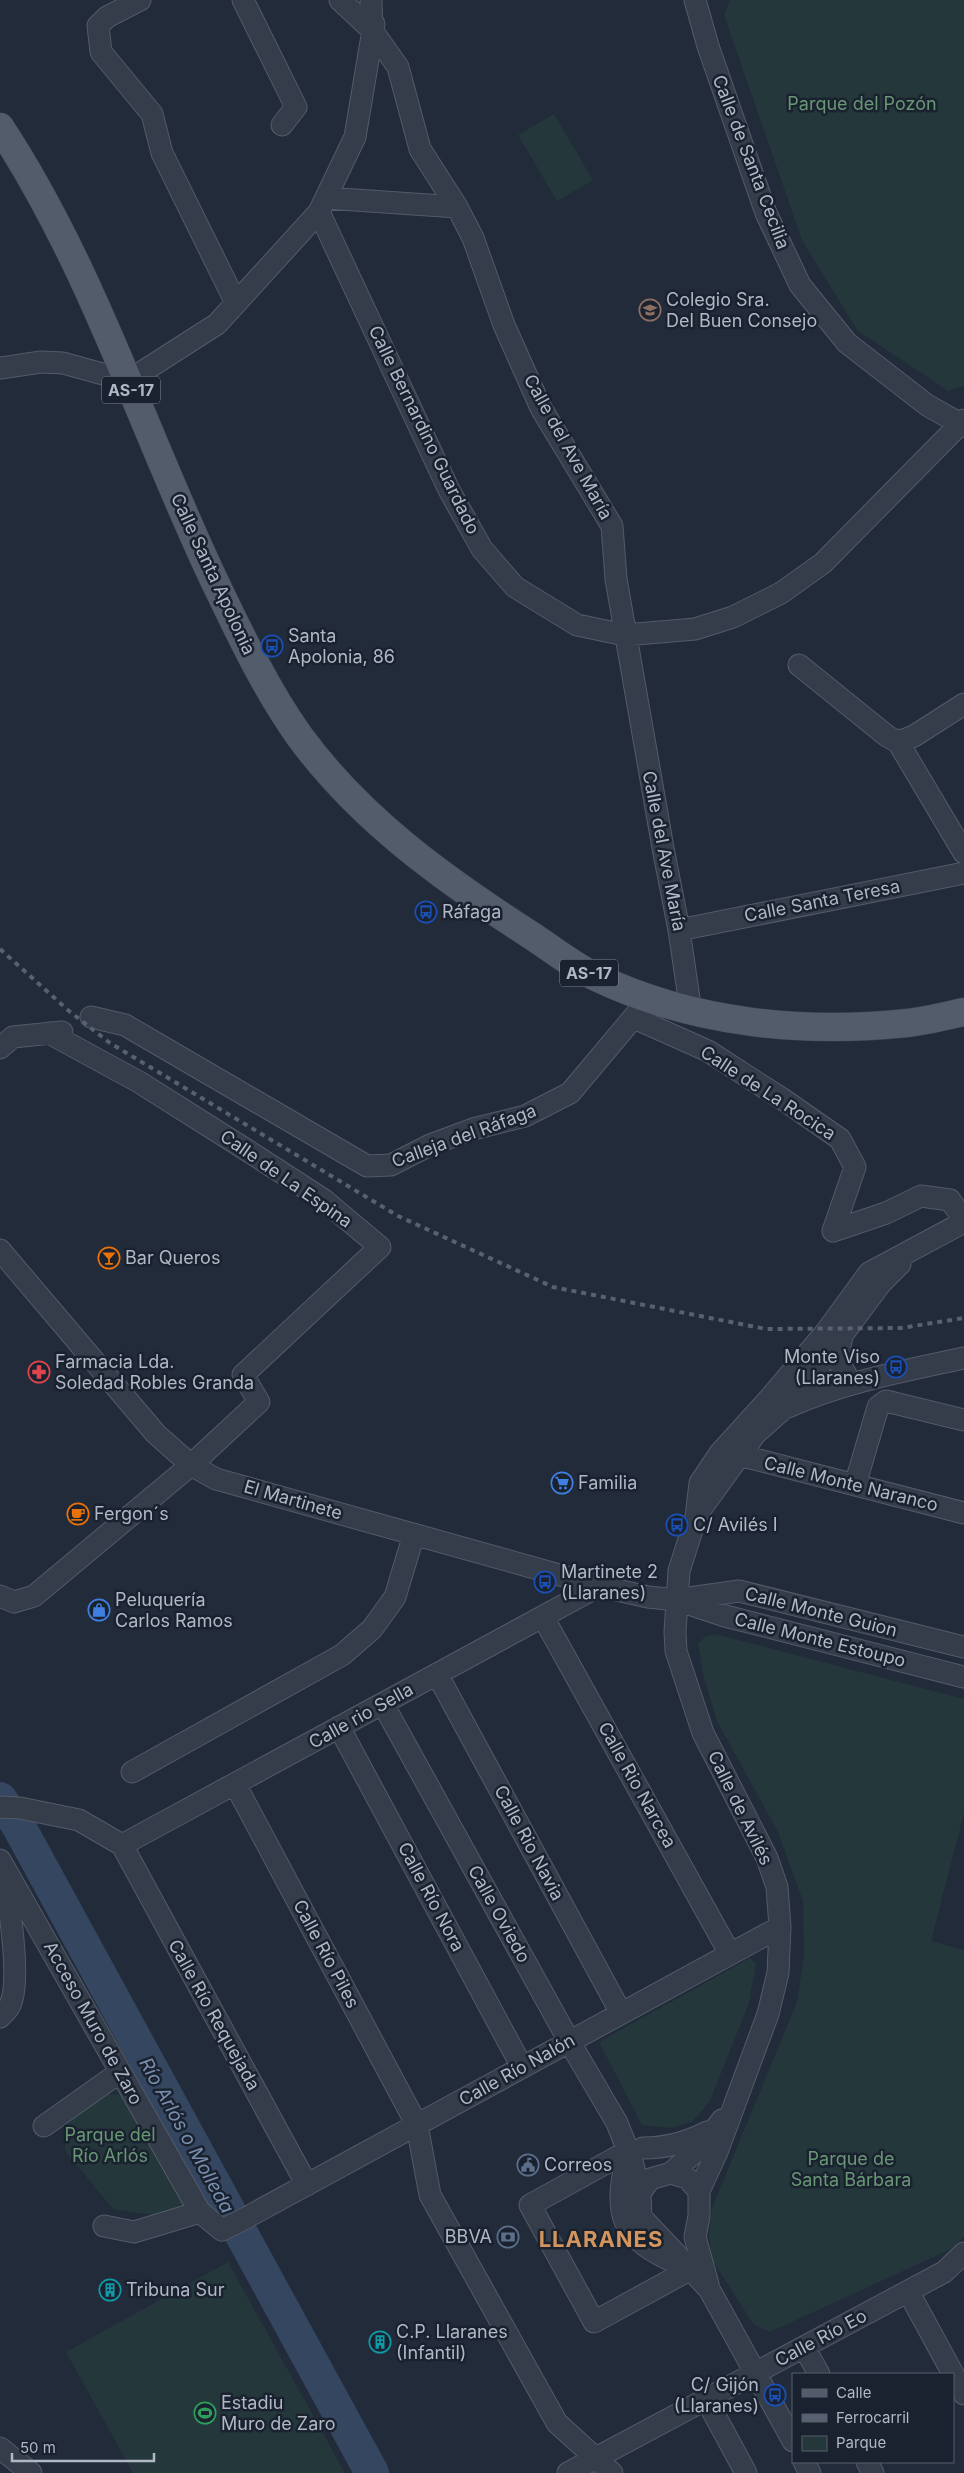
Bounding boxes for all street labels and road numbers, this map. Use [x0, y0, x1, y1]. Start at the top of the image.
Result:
street label: Calle de Santa Cecilia [709, 72, 794, 252]
street label: Calle Bernardino Guardado [365, 322, 484, 538]
street label: Calle del Ave María [520, 370, 617, 523]
road number: AS-17 [102, 376, 160, 404]
street label: Calle Santa Apolonia [167, 490, 260, 658]
street label: Calle del Ave María [639, 769, 690, 933]
street label: Calle Santa Teresa [742, 875, 902, 926]
road number: AS-17 [560, 960, 618, 986]
street label: Calle de La Rocica [697, 1041, 840, 1144]
street label: Calleja del Ráfaga [389, 1100, 539, 1171]
street label: Calle de La Espina [216, 1125, 356, 1232]
street label: Calle Monte Naranco [762, 1452, 940, 1515]
street label: El Martinete [242, 1475, 345, 1524]
street label: Calle Monte Guion [743, 1582, 900, 1641]
street label: Calle Monte Estoupo [732, 1608, 908, 1671]
street label: Calle rio Sella [305, 1678, 416, 1753]
street label: Calle Rio Narcea [594, 1718, 681, 1851]
street label: Calle de Avilés [704, 1747, 777, 1868]
street label: Calle Rio Navia [490, 1782, 569, 1904]
street label: Calle Río Nora [394, 1839, 469, 1955]
street label: Calle Oviedo [464, 1861, 535, 1966]
street label: Calle Río Piles [289, 1896, 364, 2011]
street label: Calle Río Requejada [164, 1936, 265, 2094]
street label: Acceso Muro de Zaro [40, 1937, 147, 2108]
street label: Calle Río Nalón [455, 2029, 578, 2110]
street label: Calle Río Eo [771, 2305, 870, 2371]

